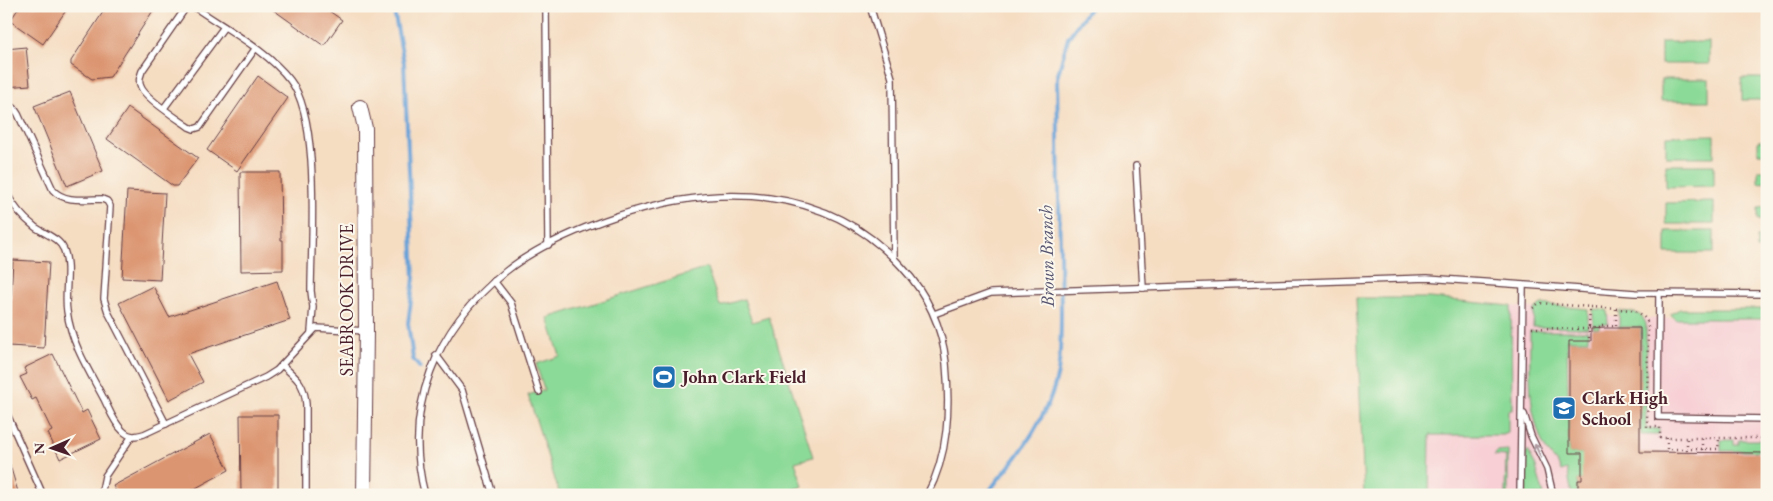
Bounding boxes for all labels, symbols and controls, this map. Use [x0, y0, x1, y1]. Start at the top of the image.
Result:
water label: Brown Branch [1033, 205, 1060, 308]
street label: SEABROOK DRIVE [335, 224, 358, 376]
sports icon: John Clark Field [651, 364, 677, 390]
place label: John Clark Field [680, 365, 807, 388]
place label: Clark High School [1582, 386, 1668, 430]
school or university icon: Clark High School [1551, 395, 1577, 421]
north arrow [28, 424, 78, 474]
text: N [30, 442, 48, 454]
one-way arrow [1533, 443, 1543, 458]

